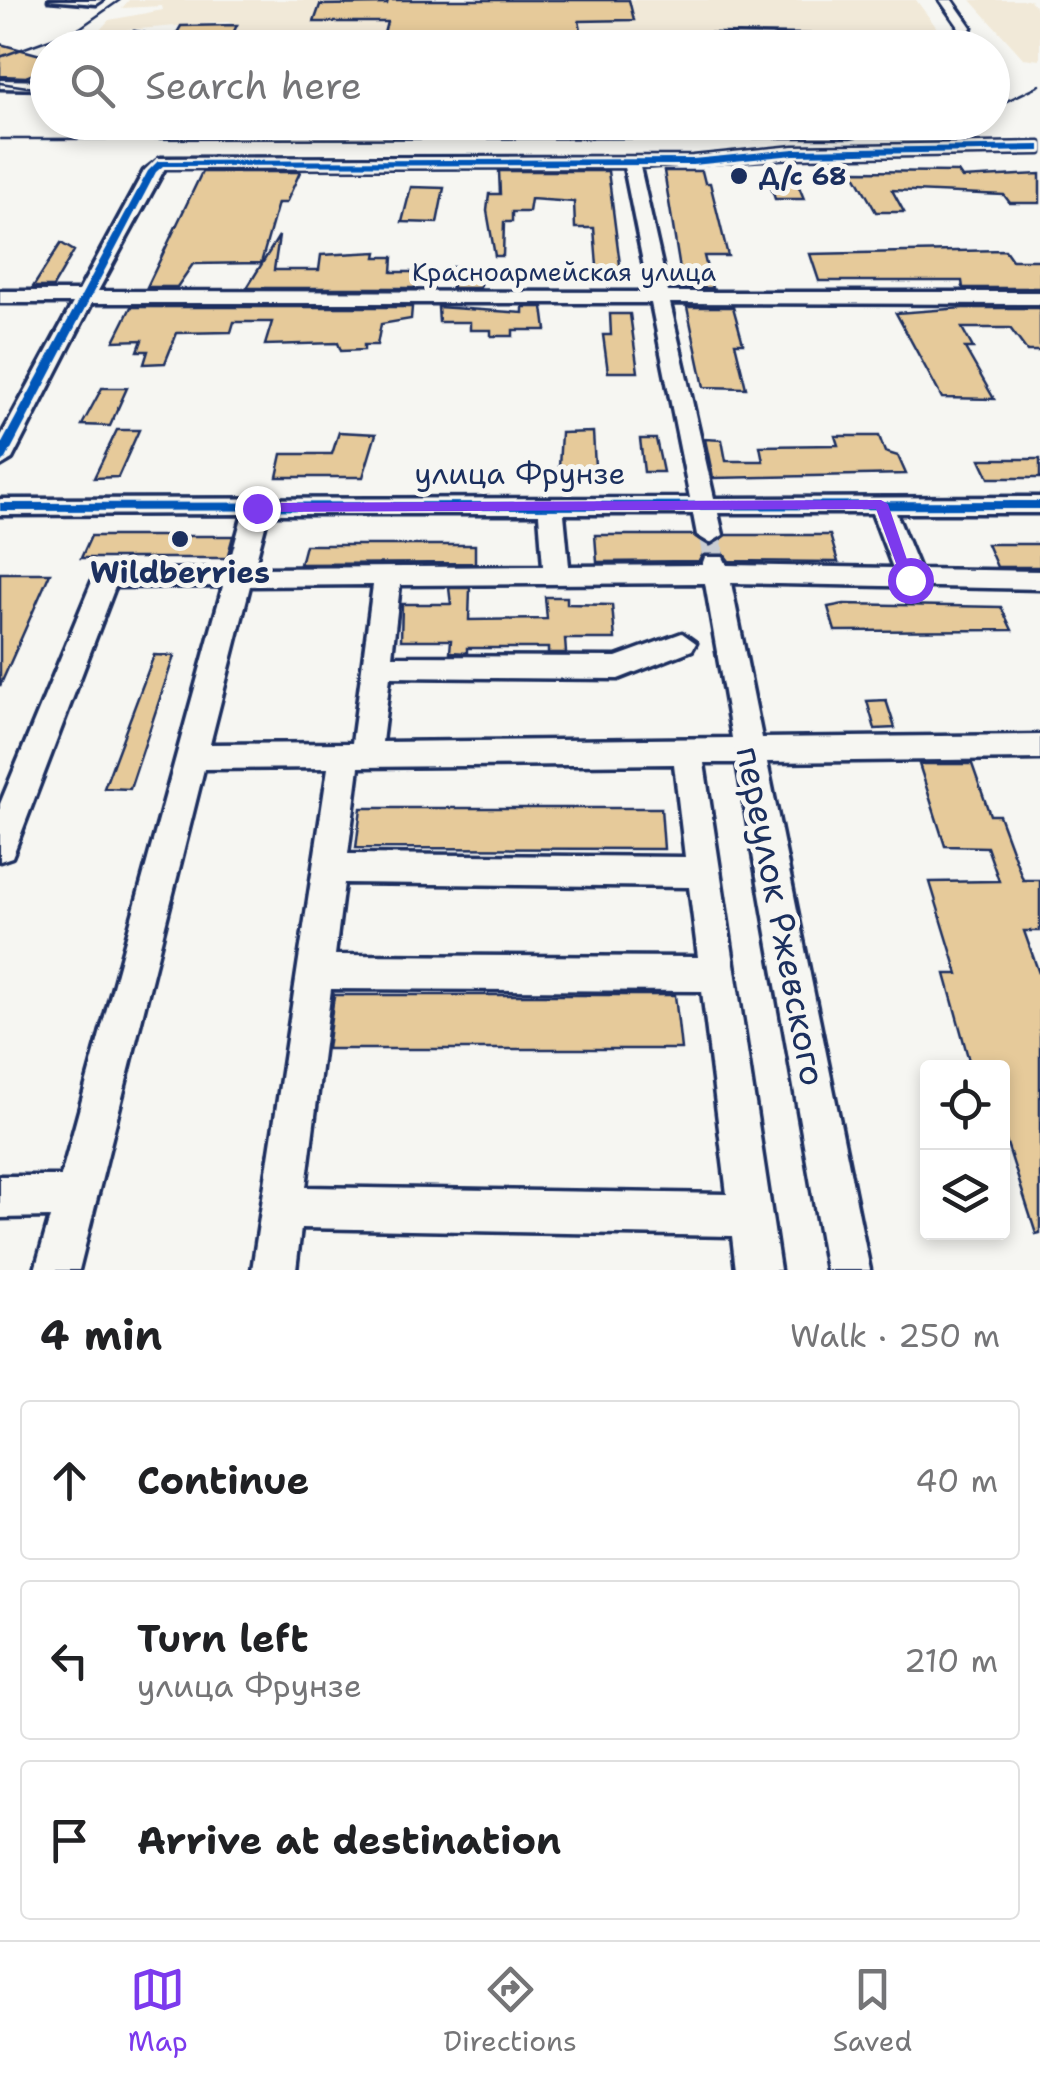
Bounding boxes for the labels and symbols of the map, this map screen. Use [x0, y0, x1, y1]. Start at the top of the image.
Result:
place label: Д/с 68 [759, 159, 846, 193]
marker: Д/с 68 [728, 165, 750, 187]
street label: Красноармейская улица [412, 255, 716, 289]
street label: улица Фрунзе [415, 453, 625, 494]
route end [235, 486, 281, 532]
marker: Wildberries [169, 528, 191, 550]
place label: Wildberries [90, 552, 270, 593]
route start [888, 558, 934, 604]
street label: переулок Ржевского [725, 742, 837, 1090]

